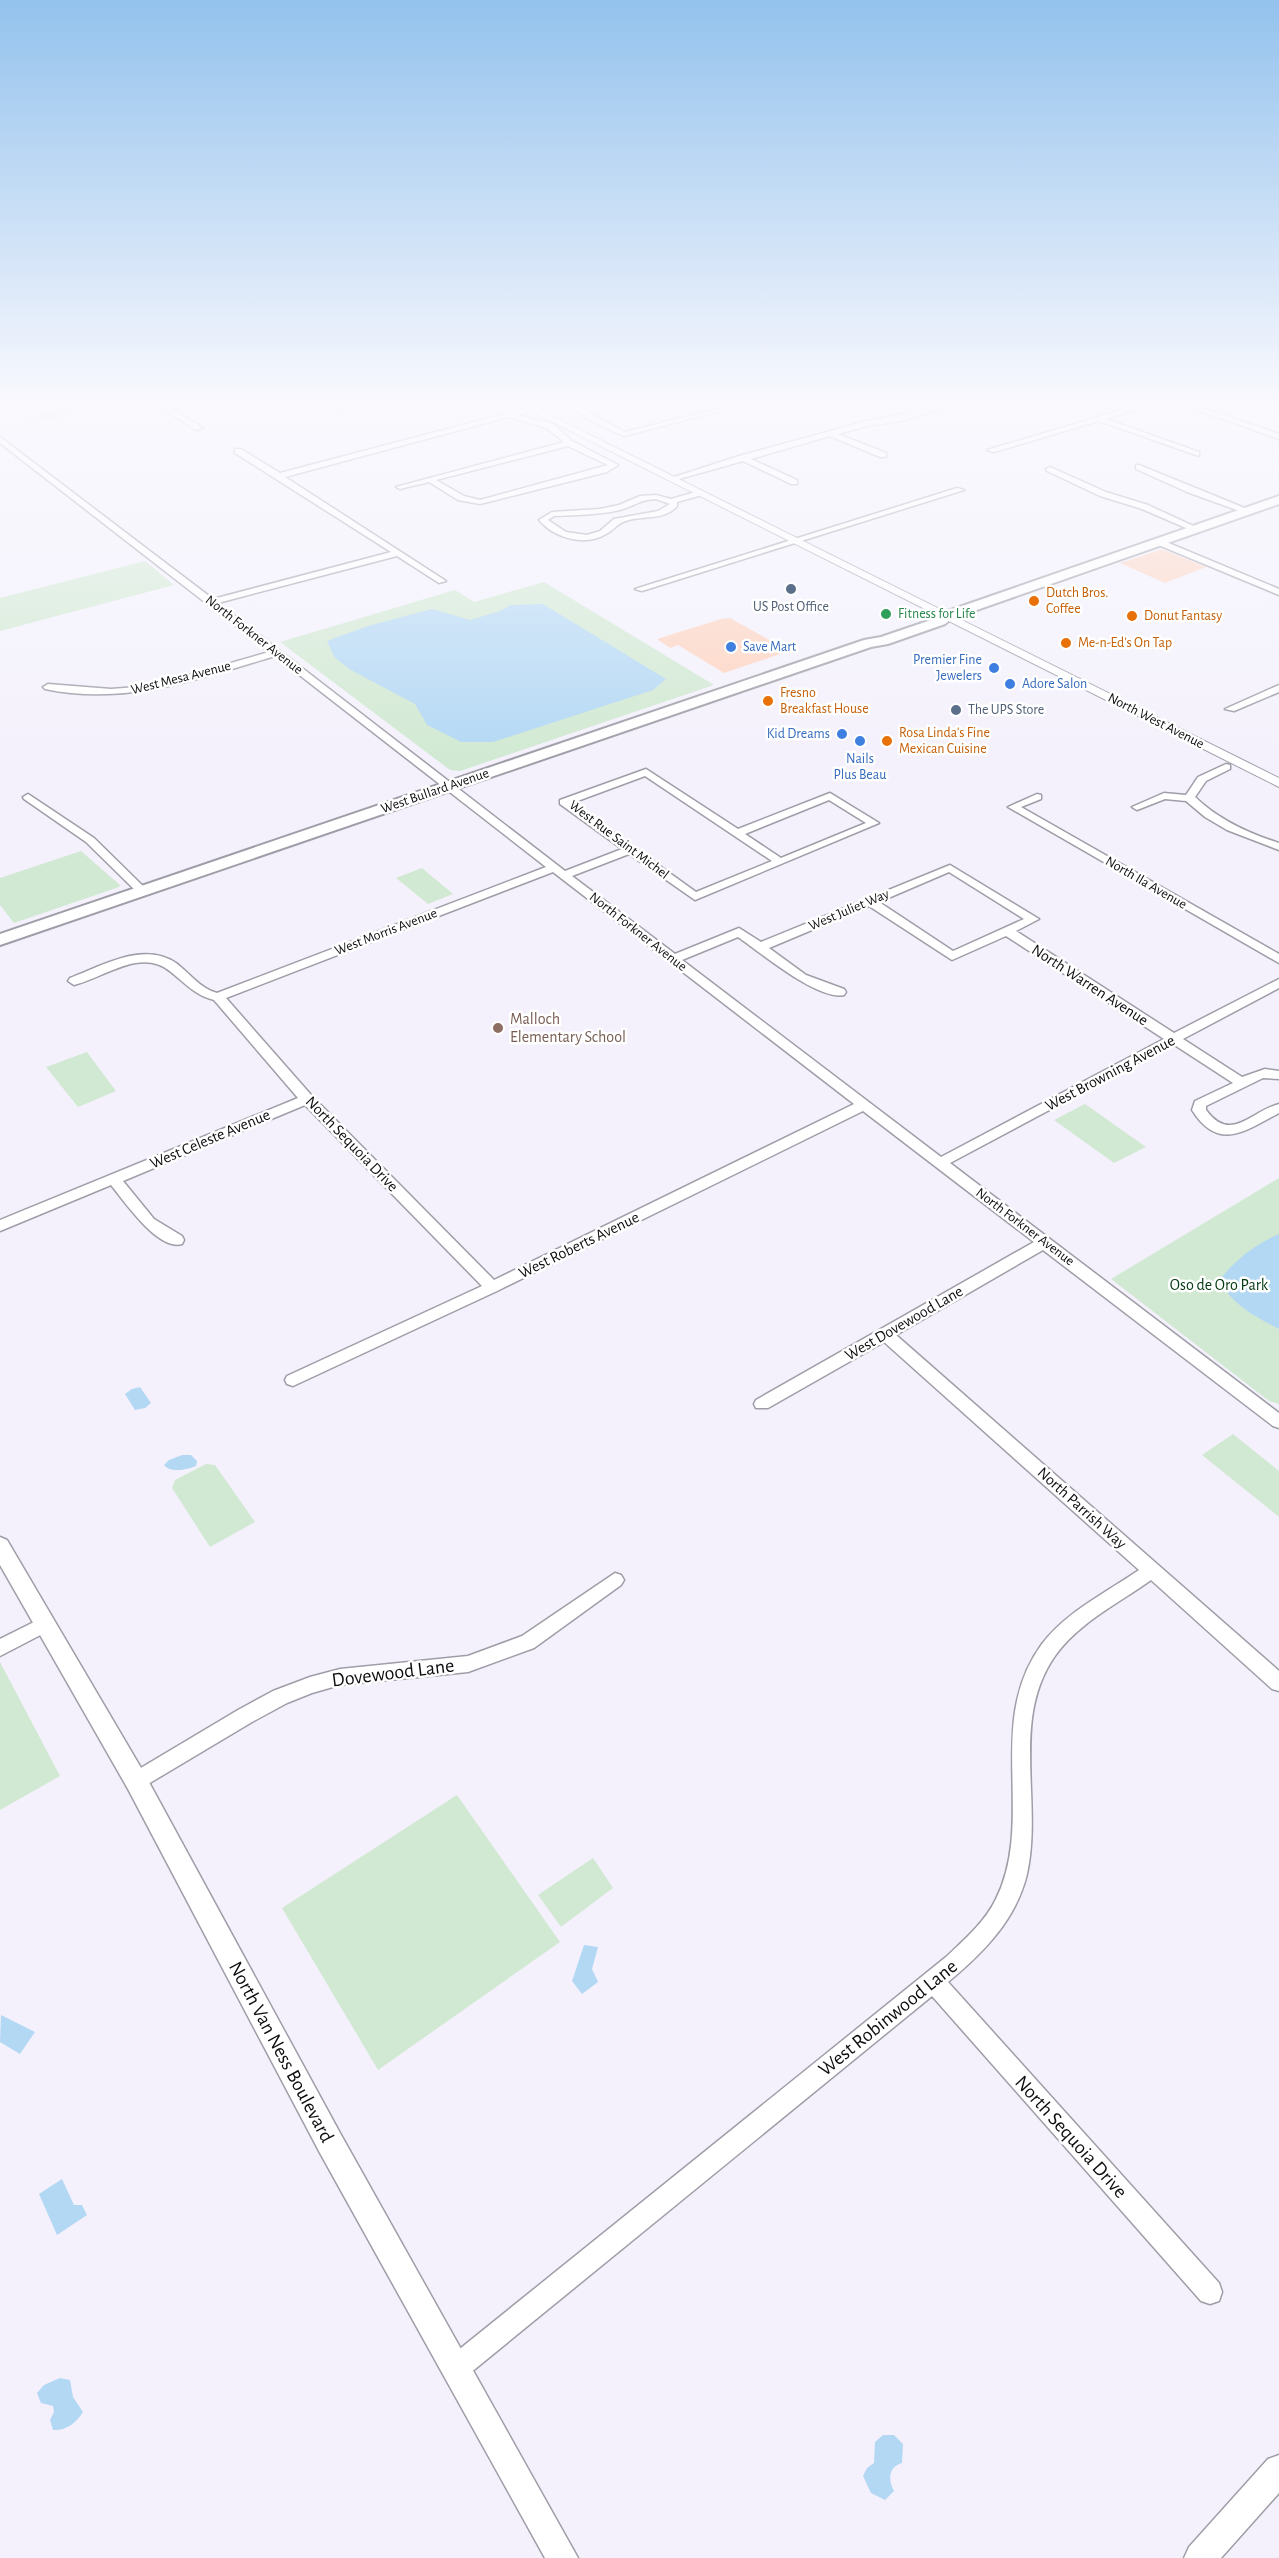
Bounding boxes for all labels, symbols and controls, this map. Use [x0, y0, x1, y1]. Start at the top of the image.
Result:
marker: US Post Office [784, 582, 798, 596]
place label: Dutch Bros. Coffee [1046, 586, 1108, 616]
street label: North Forkner Avenue [203, 593, 305, 677]
marker: Dutch Bros. Coffee [1027, 594, 1041, 608]
place label: US Post Office [753, 600, 829, 614]
marker: Fitness for Life [879, 607, 893, 621]
place label: Fitness for Life [898, 607, 976, 621]
marker: Donut Fantasy [1125, 609, 1139, 623]
place label: Donut Fantasy [1144, 609, 1222, 623]
marker: Me-n-Ed's On Tap [1059, 636, 1073, 650]
place label: Me-n-Ed's On Tap [1078, 636, 1172, 650]
marker: Save Mart [724, 640, 738, 654]
place label: Save Mart [743, 640, 797, 654]
place label: Premier Fine Jewelers [913, 653, 982, 683]
street label: West Mesa Avenue [130, 659, 232, 697]
marker: Premier Fine Jewelers [987, 661, 1001, 675]
marker: Adore Salon [1003, 677, 1017, 691]
place label: Adore Salon [1022, 677, 1087, 691]
place label: Fresno Breakfast House [780, 686, 869, 716]
street label: North West Avenue [1106, 691, 1206, 751]
marker: Fresno Breakfast House [761, 694, 775, 708]
marker: The UPS Store [949, 703, 963, 717]
place label: The UPS Store [968, 703, 1044, 717]
place label: Rosa Linda's Fine Mexican Cuisine [899, 726, 990, 756]
place label: Kid Dreams [767, 727, 830, 741]
marker: Kid Dreams [835, 727, 849, 741]
marker: Nails Plus Beau [853, 734, 867, 748]
marker: Rosa Linda's Fine Mexican Cuisine [880, 734, 894, 748]
place label: Nails Plus Beau [834, 752, 886, 782]
street label: West Bullard Avenue [379, 766, 491, 816]
street label: West Rue Saint Michel [567, 798, 671, 882]
street label: North Ila Avenue [1103, 854, 1189, 912]
street label: West Juliet Way [807, 887, 891, 933]
street label: North Forkner Avenue [587, 890, 689, 974]
street label: West Morris Avenue [333, 906, 439, 958]
street label: North Warren Avenue [1029, 941, 1151, 1029]
place label: Malloch Elementary School [510, 1011, 626, 1046]
marker: Malloch Elementary School [491, 1021, 505, 1035]
street label: West Browning Avenue [1043, 1032, 1177, 1114]
street label: North Sequoia Drive [303, 1093, 401, 1195]
street label: West Celeste Avenue [148, 1106, 272, 1172]
street label: North Forkner Avenue [973, 1186, 1077, 1268]
street label: West Roberts Avenue [516, 1209, 642, 1281]
park label: Oso de Oro Park [1170, 1277, 1269, 1293]
street label: West Dovewood Lane [842, 1283, 966, 1363]
street label: North Parrish Way [1034, 1464, 1130, 1553]
street label: Dovewood Lane [331, 1656, 455, 1690]
street label: West Robinwood Lane [815, 1956, 961, 2080]
street label: North Van Ness Boulevard [225, 1958, 337, 2146]
street label: North Sequoia Drive [1011, 2072, 1131, 2202]

